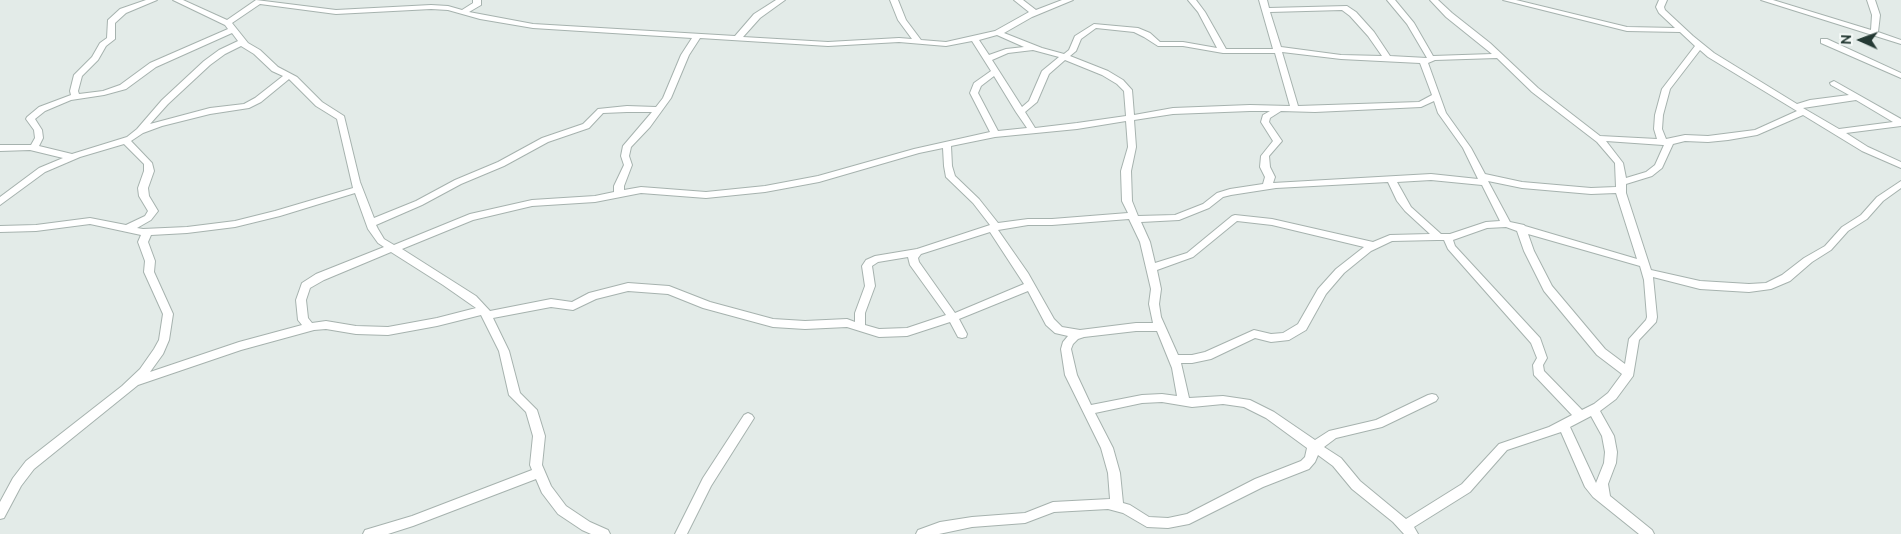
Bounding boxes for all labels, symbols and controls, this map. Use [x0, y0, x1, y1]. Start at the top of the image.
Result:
north arrow [1836, 15, 1886, 65]
text: N [1838, 34, 1854, 45]

